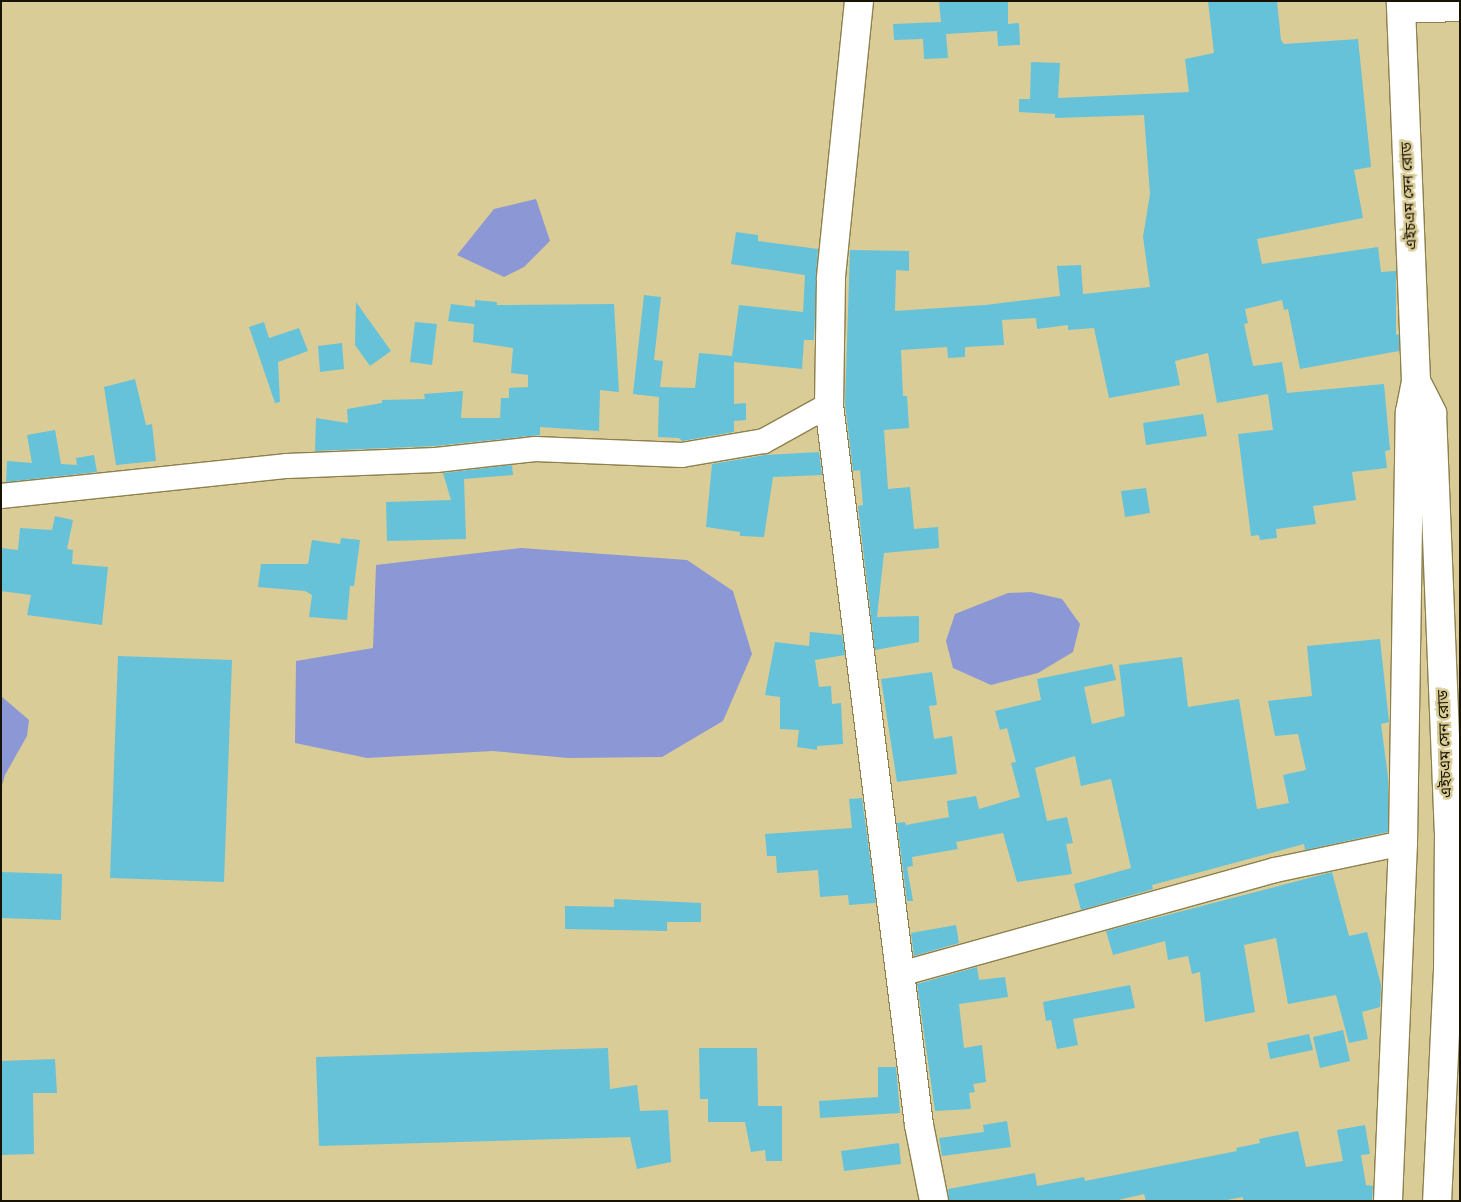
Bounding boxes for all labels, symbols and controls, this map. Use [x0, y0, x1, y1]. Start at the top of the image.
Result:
street label: এইচএম সেন রোড [1396, 142, 1420, 250]
street label: এইচএম সেন রোড [1433, 690, 1455, 798]

